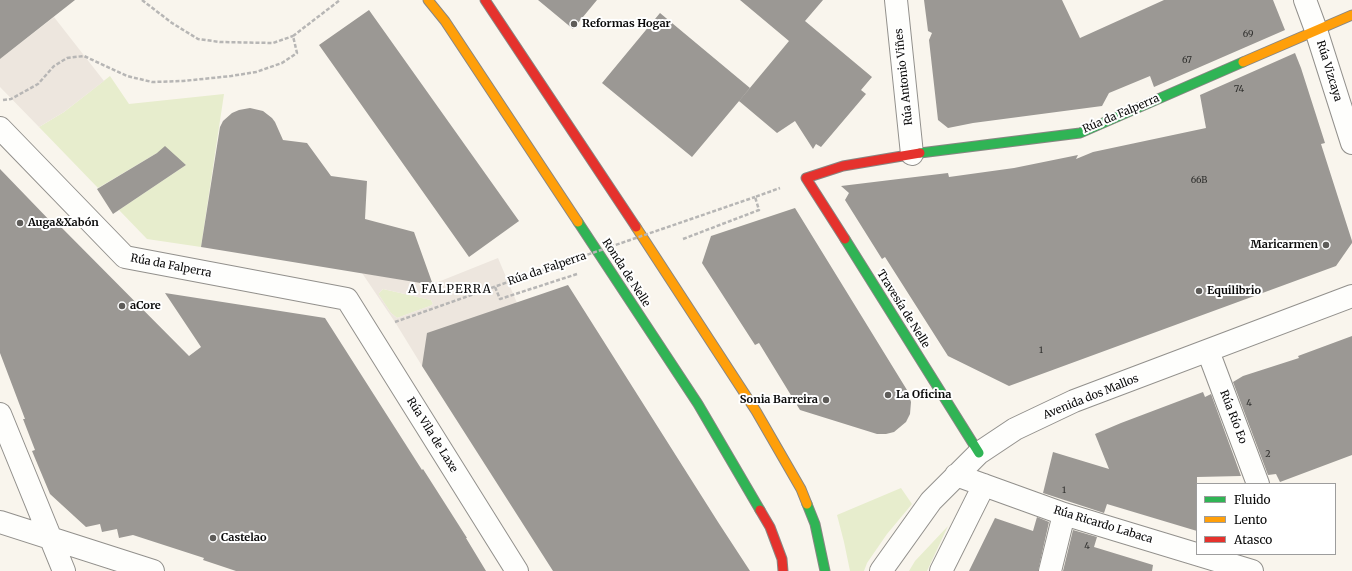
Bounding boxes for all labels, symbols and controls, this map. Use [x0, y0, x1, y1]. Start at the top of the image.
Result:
place label: Reformas Hogar [582, 17, 671, 31]
marker: Reformas Hogar [569, 19, 579, 29]
street label: Rúa Antonio Viñes [892, 28, 916, 126]
house number: 69 [1243, 29, 1253, 39]
street label: Rúa Vizcaya [1313, 39, 1345, 103]
house number: 67 [1182, 55, 1192, 65]
house number: 74 [1234, 84, 1244, 94]
street label: Rúa da Falperra [1081, 92, 1161, 136]
house number: 66B [1191, 175, 1207, 185]
place label: Auga&Xabón [28, 216, 99, 230]
marker: Auga&Xabón [15, 218, 25, 228]
street label: Ronda de Nelle [599, 237, 653, 309]
place label: Maricarmen [1251, 238, 1318, 252]
marker: Maricarmen [1321, 240, 1331, 250]
street label: Rúa da Falperra [506, 249, 588, 289]
street label: Rúa da Falperra [129, 252, 213, 280]
street label: Travesía de Nelle [874, 268, 932, 350]
district label: A FALPERRA [408, 283, 492, 297]
place label: Equilibrio [1207, 284, 1261, 298]
marker: Equilibrio [1194, 286, 1204, 296]
place label: aCore [130, 299, 161, 313]
marker: aCore [117, 301, 127, 311]
house number: 1 [1039, 345, 1043, 355]
street label: Avenida dos Mallos [1041, 372, 1141, 422]
place label: La Oficina [896, 388, 951, 402]
street label: Rúa Río Eo [1217, 388, 1249, 446]
marker: La Oficina [883, 390, 893, 400]
place label: Sonia Barreira [740, 393, 818, 407]
street label: Rúa Vila de Laxe [404, 395, 460, 475]
marker: Sonia Barreira [821, 395, 831, 405]
house number: 4 [1246, 398, 1252, 408]
house number: 2 [1265, 449, 1271, 459]
legend [1196, 483, 1336, 555]
house number: 1 [1062, 485, 1066, 495]
text: Fluido [1234, 492, 1271, 507]
street label: Rúa Ricardo Labaca [1052, 504, 1154, 546]
text: Lento [1234, 512, 1267, 527]
place label: Castelao [221, 531, 266, 545]
text: Atasco [1234, 532, 1272, 547]
marker: Castelao [208, 533, 218, 543]
house number: 4 [1084, 541, 1090, 551]

